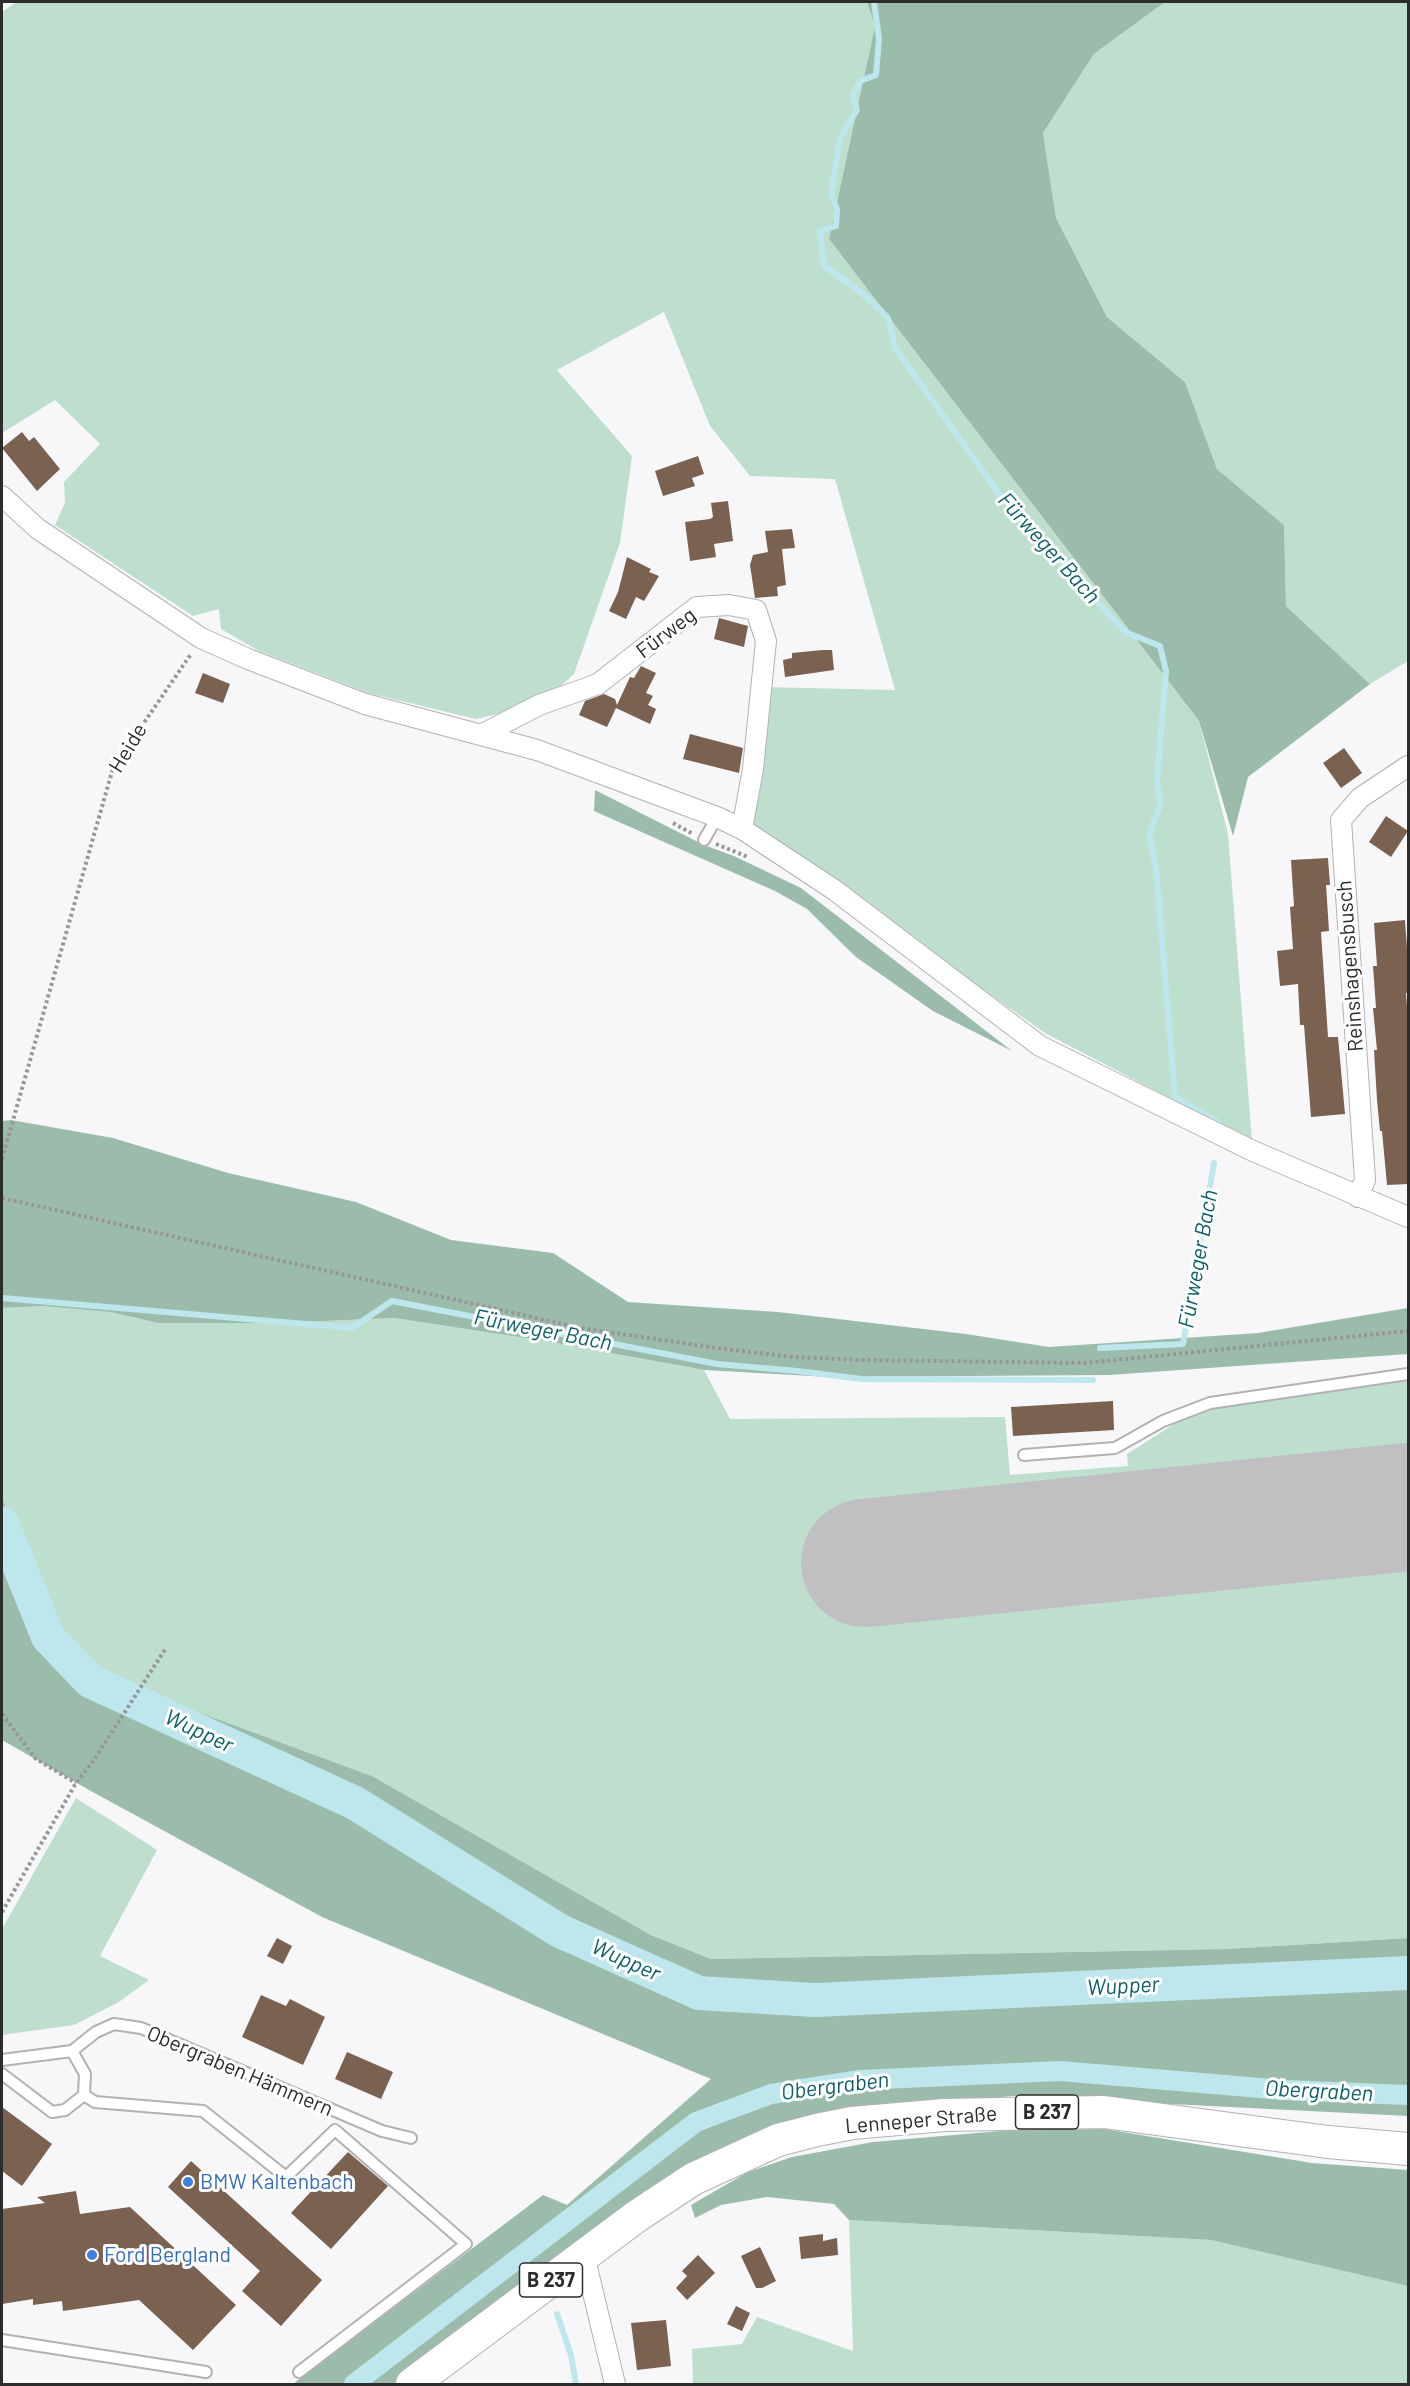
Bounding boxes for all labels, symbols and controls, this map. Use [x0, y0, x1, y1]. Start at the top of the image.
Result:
water label: Fürweger Bach [992, 487, 1106, 609]
street label: Fürweg [631, 602, 701, 664]
street label: Heide [104, 719, 152, 777]
street label: Reinshagensbusch [1331, 879, 1369, 1053]
water label: Fürweger Bach [1173, 1188, 1223, 1330]
water label: Fürweger Bach [472, 1304, 614, 1356]
water label: Wupper [161, 1704, 237, 1758]
water label: Wupper [587, 1933, 665, 1987]
water label: Wupper [1086, 1971, 1160, 2001]
street label: Obergraben Hämmern [143, 2020, 337, 2122]
water label: Obergraben [780, 2066, 890, 2106]
water label: Obergraben [1264, 2075, 1374, 2107]
road number: B 237 [1016, 2095, 1078, 2129]
street label: Lenneper Straße [844, 2101, 998, 2139]
place label: BMW Kaltenbach [200, 2169, 353, 2195]
marker: BMW Kaltenbach [181, 2175, 195, 2189]
place label: Ford Bergland [104, 2242, 231, 2268]
marker: Ford Bergland [85, 2248, 99, 2262]
road number: B 237 [520, 2263, 582, 2297]

